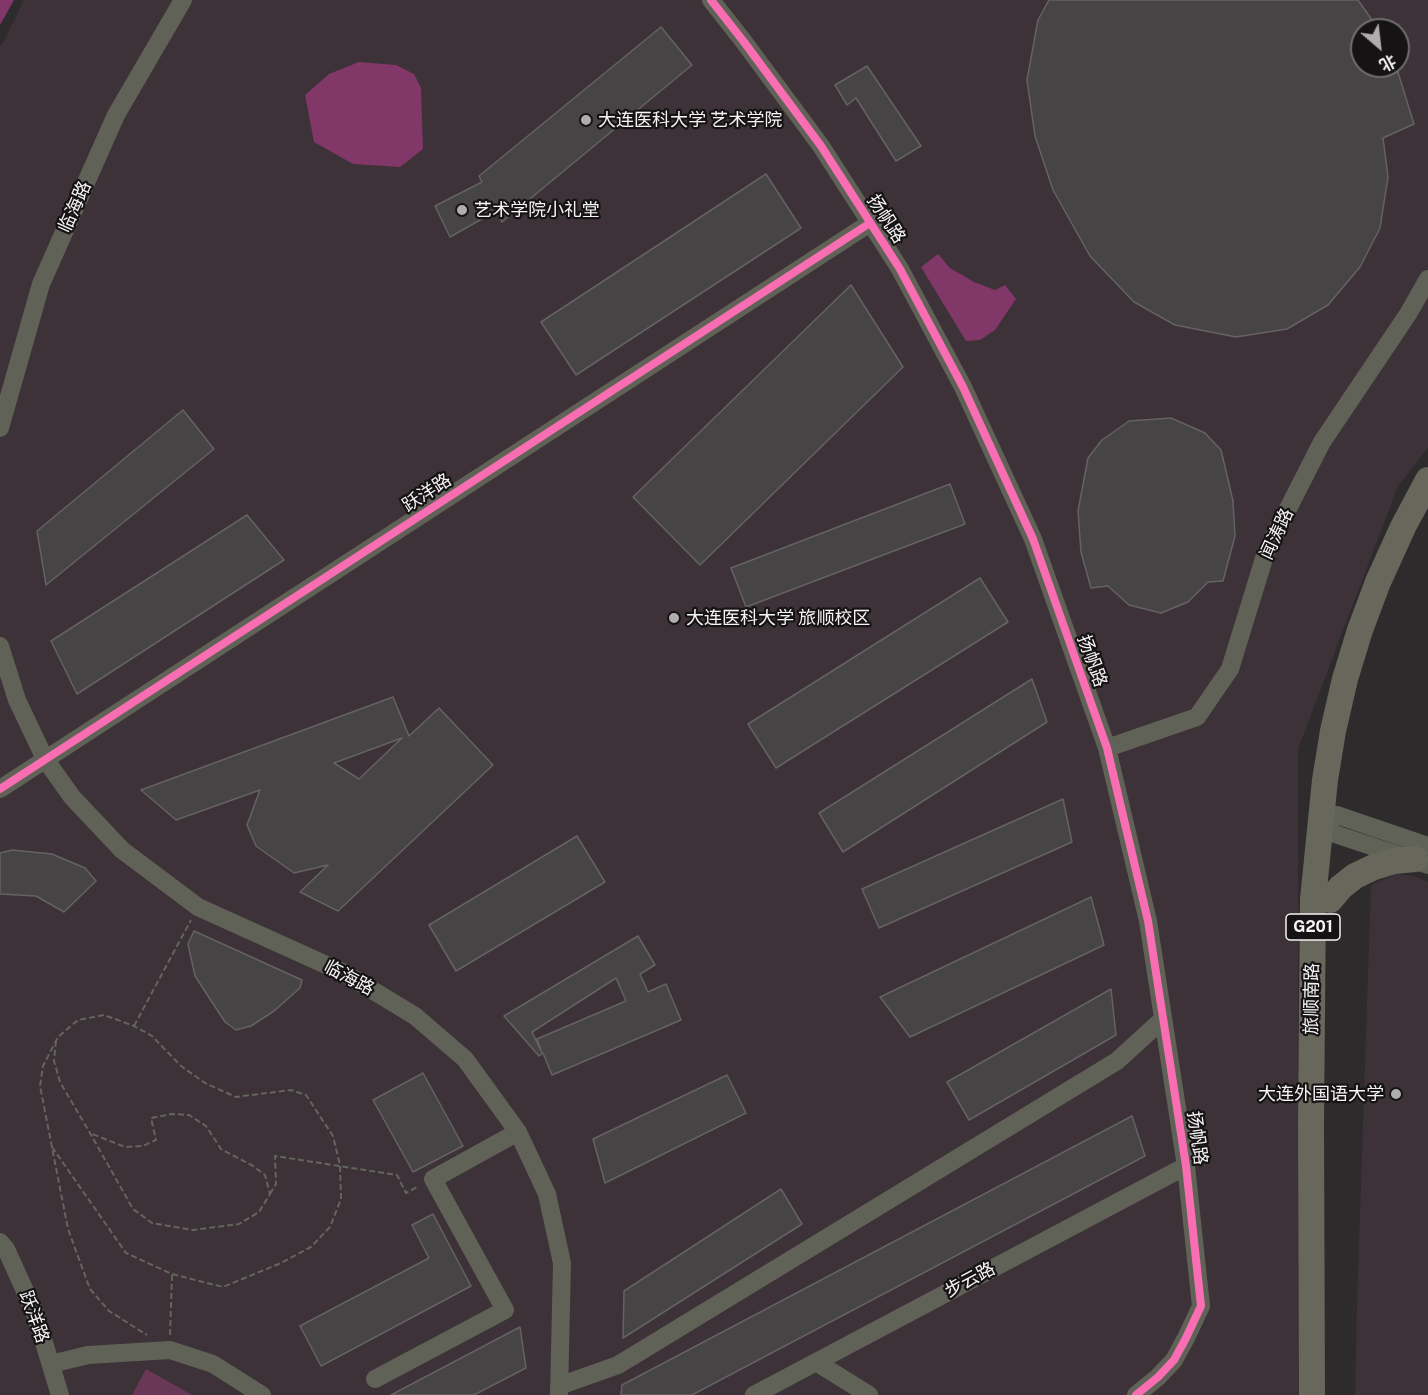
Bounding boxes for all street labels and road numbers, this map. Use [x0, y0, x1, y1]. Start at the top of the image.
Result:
street label: 临海路 [54, 178, 96, 236]
street label: 扬帆路 [862, 190, 910, 248]
street label: 跃洋路 [398, 469, 456, 517]
street label: 闻涛路 [1256, 505, 1298, 563]
street label: 扬帆路 [1073, 632, 1111, 690]
road number: G201 [1286, 914, 1340, 940]
street label: 临海路 [320, 956, 378, 1000]
street label: 旅顺南路 [1301, 963, 1323, 1035]
street label: 扬帆路 [1183, 1110, 1211, 1166]
street label: 步云路 [941, 1258, 999, 1302]
street label: 跃洋路 [15, 1288, 53, 1346]

